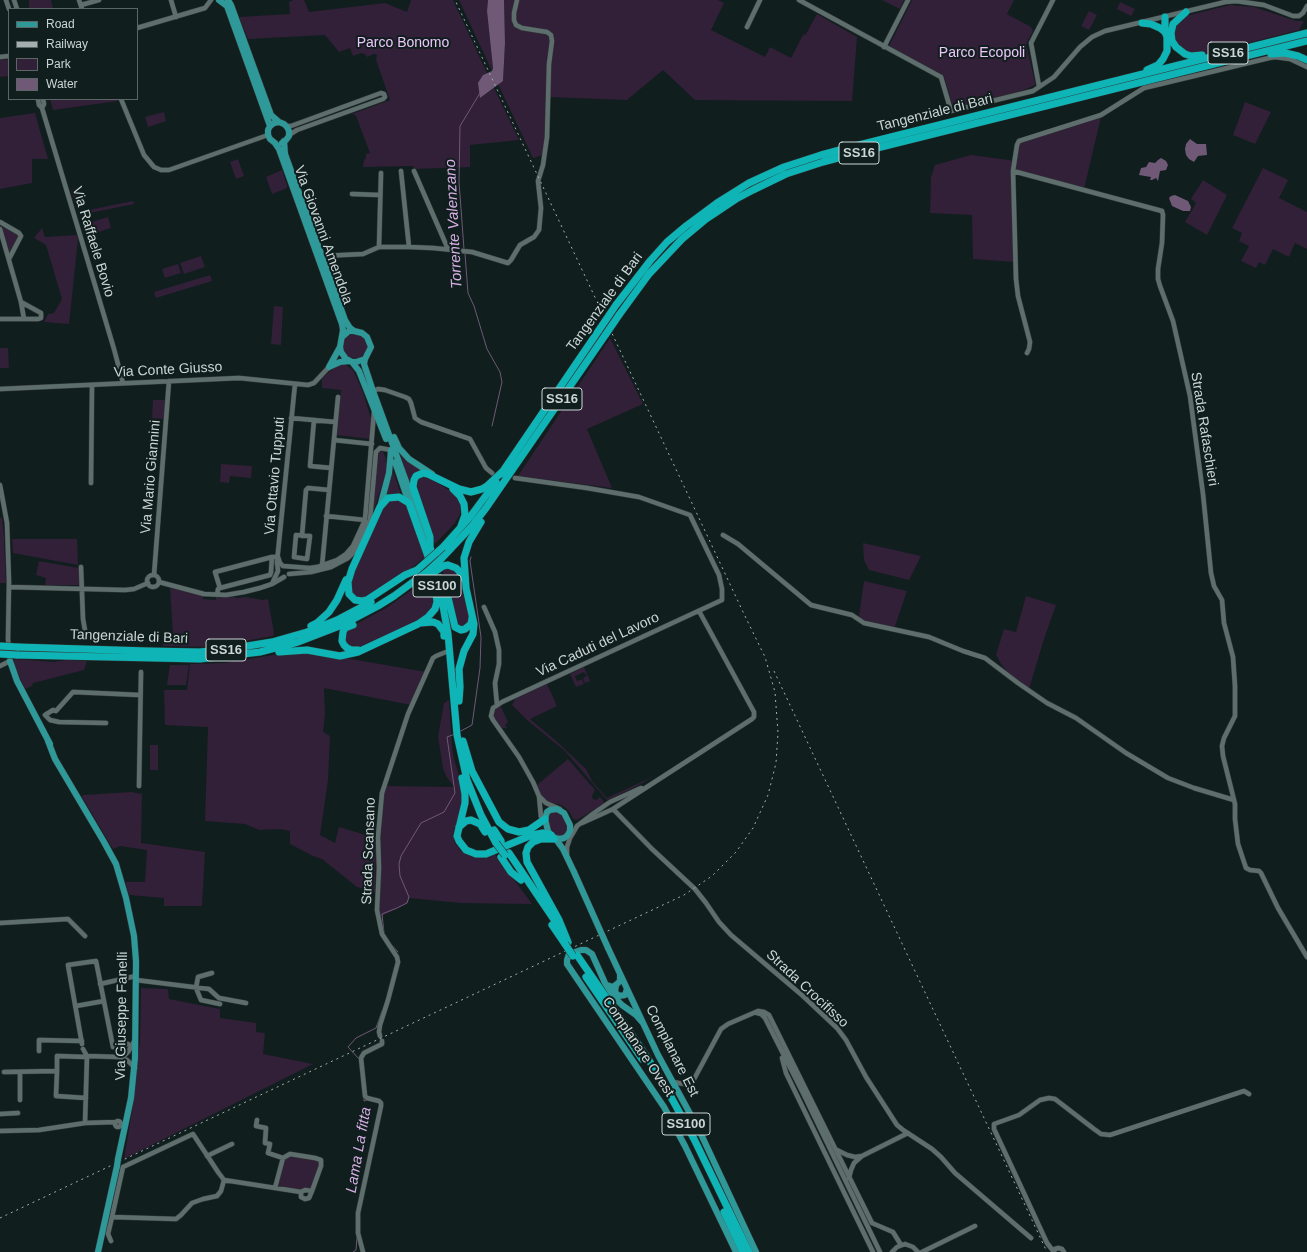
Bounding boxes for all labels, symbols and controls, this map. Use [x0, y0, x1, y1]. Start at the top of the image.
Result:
legend [8, 8, 138, 100]
text: Road [46, 17, 75, 31]
park label: Parco Bonomo [357, 35, 449, 51]
text: Railway [46, 37, 88, 51]
road number: SS16 [1208, 42, 1248, 64]
park label: Parco Ecopoli [939, 45, 1025, 61]
text: Park [46, 57, 71, 71]
text: Water [46, 77, 78, 91]
street label: Tangenziale di Bari [876, 91, 994, 135]
road number: SS16 [839, 142, 879, 164]
water label: Torrente Valenzano [442, 159, 466, 289]
street label: Via Giovanni Amendola [290, 164, 356, 306]
street label: Via Raffaele Bovio [68, 185, 118, 299]
street label: Tangenziale di Bari [563, 249, 647, 355]
street label: Via Conte Giusso [113, 359, 223, 381]
street label: Strada Rafaschieri [1187, 371, 1221, 487]
road number: SS16 [542, 388, 582, 410]
street label: Via Ottavio Tupputi [261, 416, 289, 536]
street label: Via Mario Giannini [138, 419, 164, 535]
road number: SS100 [413, 575, 461, 597]
street label: Via Caduti del Lavoro [534, 609, 662, 681]
street label: Tangenziale di Bari [70, 627, 188, 647]
road number: SS16 [206, 639, 246, 661]
street label: Strada Scansano [359, 797, 379, 905]
street label: Strada Crocifisso [762, 947, 852, 1031]
street label: Via Giuseppe Fanelli [112, 951, 132, 1081]
street label: Complanare Ovest [598, 994, 678, 1100]
street label: Complanare Est [642, 1002, 702, 1100]
water label: Lama La fitta [343, 1106, 375, 1194]
road number: SS100 [662, 1113, 710, 1135]

